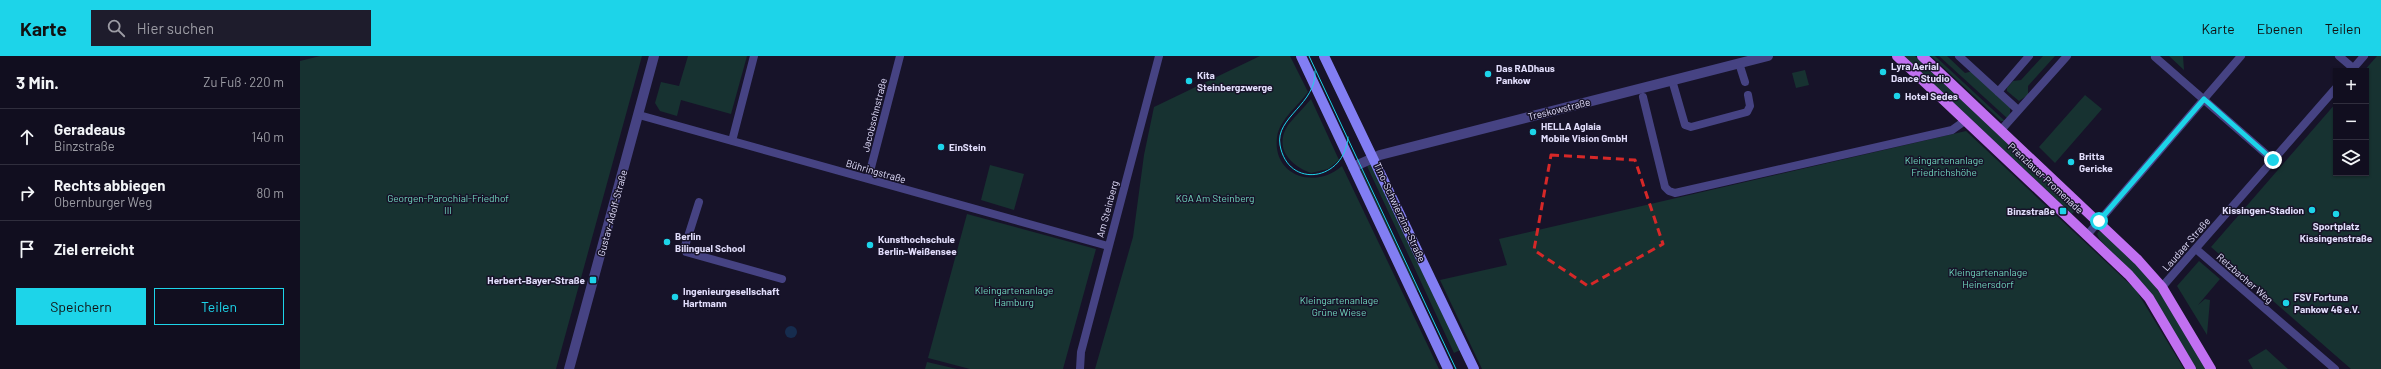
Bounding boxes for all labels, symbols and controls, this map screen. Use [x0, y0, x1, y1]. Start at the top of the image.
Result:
search box [91, 10, 371, 46]
text: Karte [20, 17, 67, 40]
icon: search [105, 17, 127, 39]
text: Hier suchen [137, 19, 214, 37]
text: Karte [2201, 20, 2235, 37]
text: Ebenen [2257, 20, 2303, 37]
text: Teilen [2325, 20, 2361, 37]
place label: Lyra Aerial Dance Studio [1891, 60, 1950, 84]
place label: Das RADhaus Pankow [1496, 62, 1555, 86]
marker: Lyra Aerial Dance Studio [1878, 67, 1888, 77]
map controls [2333, 68, 2369, 176]
button: + [2333, 68, 2369, 104]
place label: Kita Steinbergzwerge [1197, 69, 1273, 93]
marker: Das RADhaus Pankow [1483, 69, 1493, 79]
text: 3 Min. [16, 72, 59, 92]
text: Zu Fuß · 220 m [203, 74, 284, 90]
marker: Kita Steinbergzwerge [1184, 76, 1194, 86]
street label: Jacobsohnstraße [859, 77, 889, 153]
place label: Hotel Sedes [1905, 90, 1958, 102]
marker: Hotel Sedes [1892, 91, 1902, 101]
street label: Treskowstraße [1527, 95, 1591, 123]
button: − [2333, 104, 2369, 140]
text: Geradeaus [54, 120, 125, 138]
place label: HELLA Aglaia Mobile Vision GmbH [1541, 120, 1628, 144]
icon: ahead [16, 126, 38, 148]
marker: HELLA Aglaia Mobile Vision GmbH [1528, 127, 1538, 137]
text: 140 m [252, 129, 284, 145]
text: Binzstraße [54, 138, 115, 154]
street label: Prenzlauer Promenade [2006, 140, 2086, 216]
button: layers [2333, 140, 2369, 176]
place label: EinStein [949, 141, 986, 153]
marker: EinStein [936, 142, 946, 152]
place label: Britta Gericke [2079, 150, 2113, 174]
route end [2264, 151, 2282, 169]
park label: Kleingartenanlage Friedrichshöhe [1905, 154, 1983, 178]
street label: Bühringstraße [845, 157, 907, 185]
marker: Britta Gericke [2066, 157, 2076, 167]
street label: Tino-Schwierzina-Straße [1372, 160, 1428, 264]
street label: Gustav-Adolf-Straße [595, 169, 629, 257]
text: Rechts abbiegen [54, 176, 165, 194]
street label: Am Steinberg [1094, 179, 1120, 239]
icon: right [16, 182, 38, 204]
text: 80 m [257, 185, 284, 201]
park label: Georgen-Parochial-Friedhof III [387, 192, 509, 216]
park label: KGA Am Steinberg [1176, 192, 1254, 204]
text: Obernburger Weg [54, 194, 152, 210]
place label: Kissingen-Stadion [2222, 204, 2304, 216]
place label: Binzstraße [2007, 205, 2056, 217]
marker: Kissingen-Stadion [2307, 205, 2317, 215]
marker: Binzstraße [2058, 206, 2068, 216]
marker: Sportplatz Kissingenstraße [2331, 209, 2341, 219]
route start [2090, 212, 2108, 230]
street label: Laudaer Straße [2160, 215, 2212, 273]
place label: Sportplatz Kissingenstraße [2300, 220, 2373, 244]
place label: Berlin Bilingual School [675, 230, 745, 254]
place label: Kunsthochschule Berlin-Weißensee [878, 233, 957, 257]
marker: Berlin Bilingual School [662, 237, 672, 247]
icon: arrive [16, 238, 38, 260]
text: Ziel erreicht [54, 240, 135, 258]
marker: Kunsthochschule Berlin-Weißensee [865, 240, 875, 250]
street label: Retzbacher Weg [2214, 250, 2276, 306]
park label: Kleingartenanlage Heinersdorf [1949, 266, 2027, 290]
place label: Herbert-Bayer-Straße [487, 274, 586, 286]
marker: Herbert-Bayer-Straße [588, 275, 598, 285]
park label: Kleingartenanlage Hamburg [975, 284, 1053, 308]
place label: Ingenieurgesellschaft Hartmann [683, 285, 780, 309]
button: Speichern [16, 288, 146, 325]
button: Teilen [154, 288, 284, 325]
place label: FSV Fortuna Pankow 46 e.V. [2294, 291, 2360, 315]
marker: Ingenieurgesellschaft Hartmann [670, 292, 680, 302]
park label: Kleingartenanlage Grüne Wiese [1300, 294, 1378, 318]
marker: FSV Fortuna Pankow 46 e.V. [2281, 298, 2291, 308]

